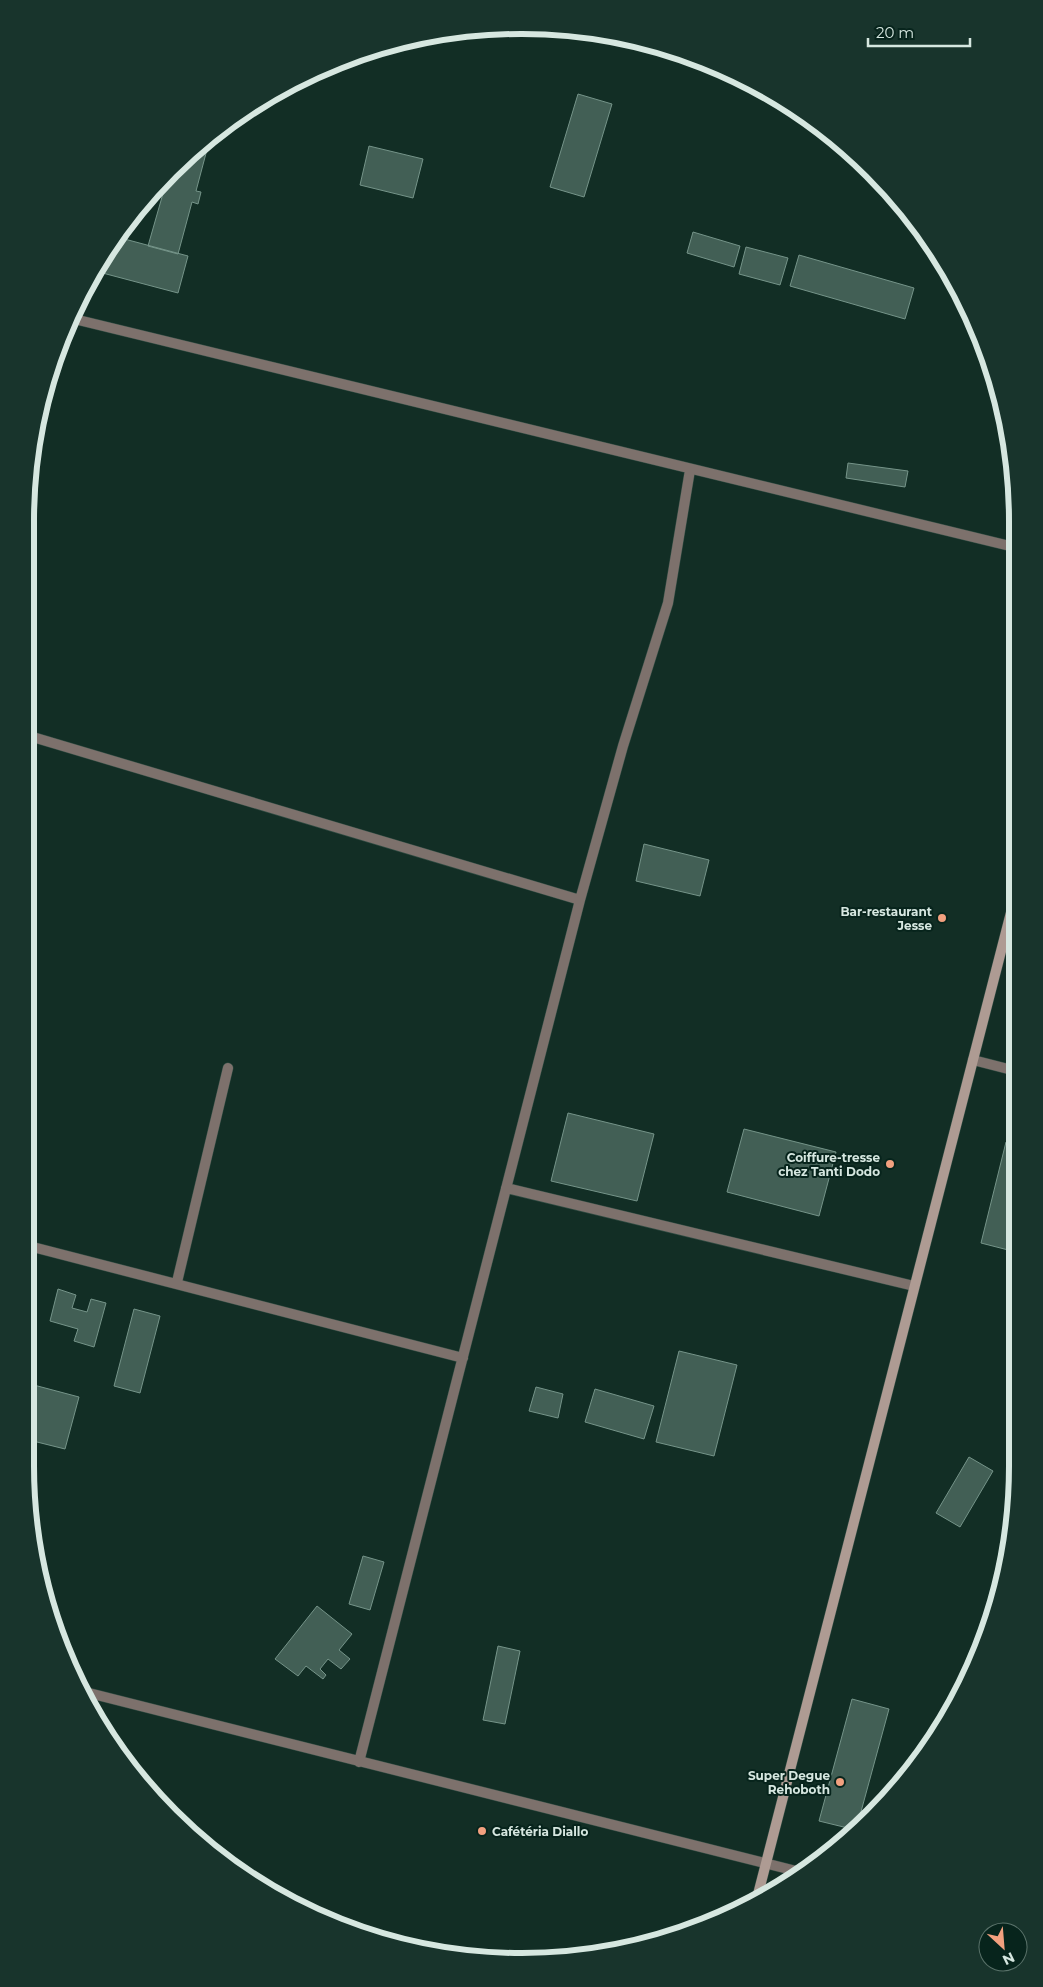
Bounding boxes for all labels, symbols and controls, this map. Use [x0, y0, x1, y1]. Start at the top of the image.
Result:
scale bar [868, 15, 970, 47]
text: 20 m [876, 23, 914, 42]
place label: Bar-restaurant Jesse [840, 904, 933, 933]
marker: Bar-restaurant Jesse [936, 912, 948, 924]
place label: Coiffure-tresse chez Tanti Dodo [778, 1150, 880, 1179]
marker: Coiffure-tresse chez Tanti Dodo [884, 1158, 896, 1170]
place label: Super Degue Rehoboth [748, 1768, 830, 1797]
marker: Super Degue Rehoboth [834, 1776, 846, 1788]
place label: Cafétéria Diallo [492, 1824, 588, 1839]
marker: Cafétéria Diallo [476, 1825, 488, 1837]
north arrow [978, 1922, 1028, 1972]
text: N [1000, 1948, 1018, 1969]

